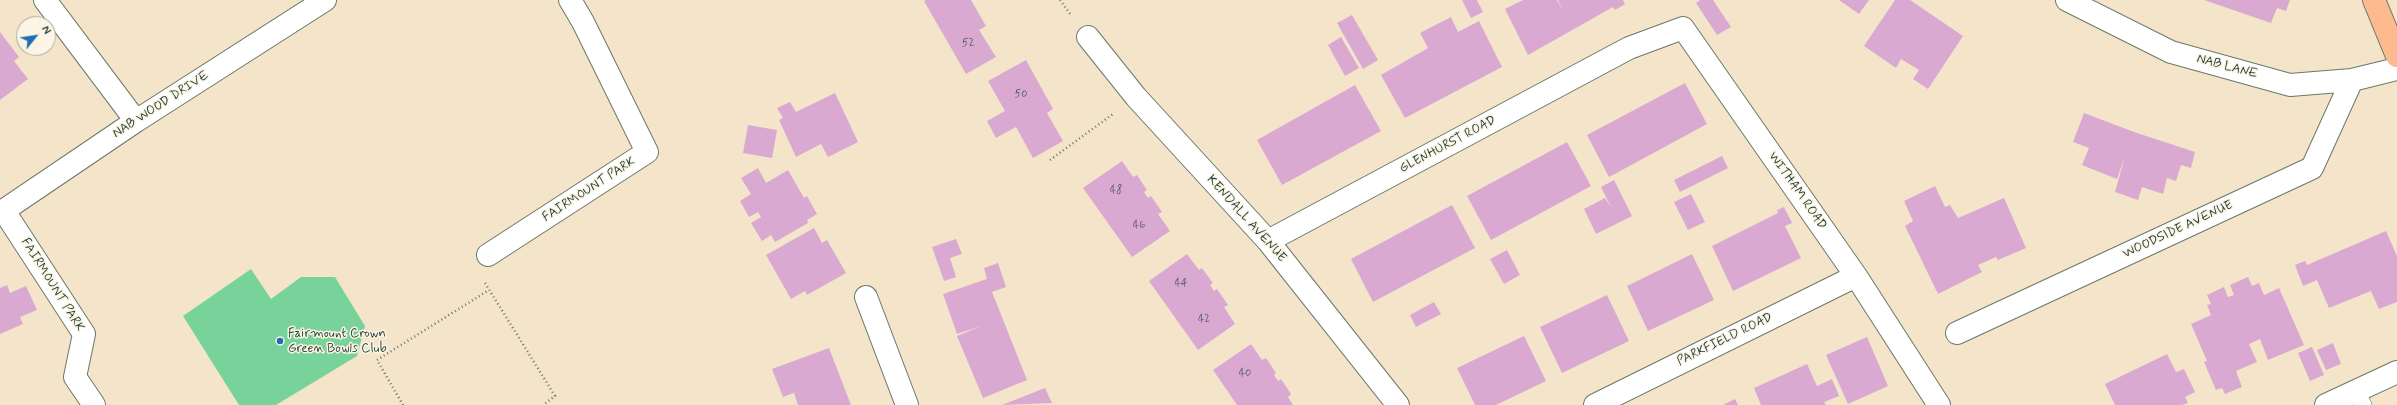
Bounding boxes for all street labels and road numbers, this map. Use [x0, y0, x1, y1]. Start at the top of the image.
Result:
street label: NAB LANE [2195, 51, 2259, 83]
street label: NAB WOOD DRIVE [110, 68, 212, 142]
street label: GLENHURST ROAD [1397, 113, 1499, 177]
street label: WITHAM ROAD [1764, 149, 1830, 233]
street label: FAIRMOUNT PARK [540, 154, 638, 226]
street label: KENDALL AVENUE [1203, 172, 1289, 266]
street label: WOODSIDE AVENUE [2121, 198, 2235, 262]
street label: FAIRMOUNT PARK [17, 235, 87, 335]
street label: PARKFIELD ROAD [1675, 310, 1775, 370]

